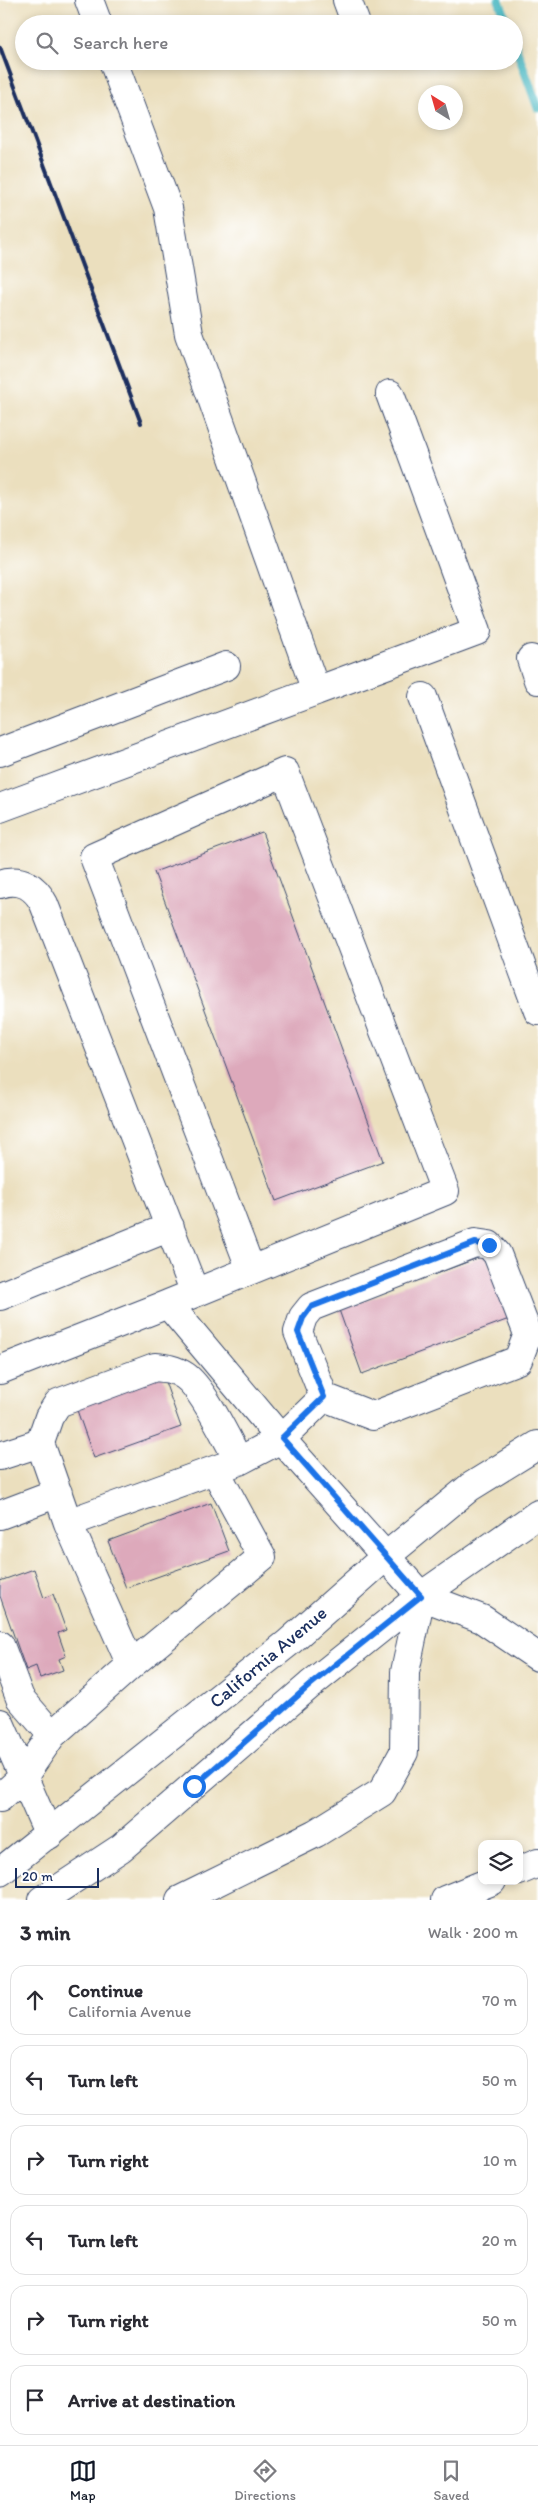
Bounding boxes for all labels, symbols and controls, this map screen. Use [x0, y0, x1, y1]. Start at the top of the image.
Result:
search box [15, 15, 523, 70]
icon: search [33, 29, 61, 57]
text: Search here [73, 31, 168, 54]
north arrow [418, 85, 463, 130]
route end [478, 1234, 501, 1257]
street label: California Avenue [205, 1601, 331, 1713]
route start [183, 1775, 206, 1798]
map controls [478, 1840, 523, 1885]
button: layers [478, 1840, 523, 1885]
scale bar [15, 1865, 99, 1888]
text: 20 m [22, 1868, 53, 1885]
text: 3 min [20, 1920, 70, 1945]
text: Walk · 200 m [428, 1923, 518, 1942]
text: Continue [68, 1979, 143, 2002]
icon: ahead [21, 1986, 49, 2014]
text: 70 m [482, 1991, 517, 2010]
text: California Avenue [68, 2002, 191, 2021]
icon: left [21, 2066, 49, 2094]
text: Turn left [68, 2069, 138, 2092]
text: 50 m [482, 2071, 517, 2090]
icon: right [21, 2146, 49, 2174]
text: Turn right [68, 2149, 149, 2172]
text: 10 m [483, 2151, 517, 2170]
icon: left [21, 2226, 49, 2254]
text: Turn left [68, 2229, 138, 2252]
text: 20 m [482, 2231, 517, 2250]
icon: right [21, 2306, 49, 2334]
text: Turn right [68, 2309, 149, 2332]
text: 50 m [482, 2311, 517, 2330]
icon: arrive [21, 2386, 49, 2414]
text: Arrive at destination [68, 2389, 235, 2412]
tab: Map [69, 2457, 97, 2504]
tab: Directions [234, 2457, 296, 2504]
tab: Saved [433, 2457, 469, 2504]

